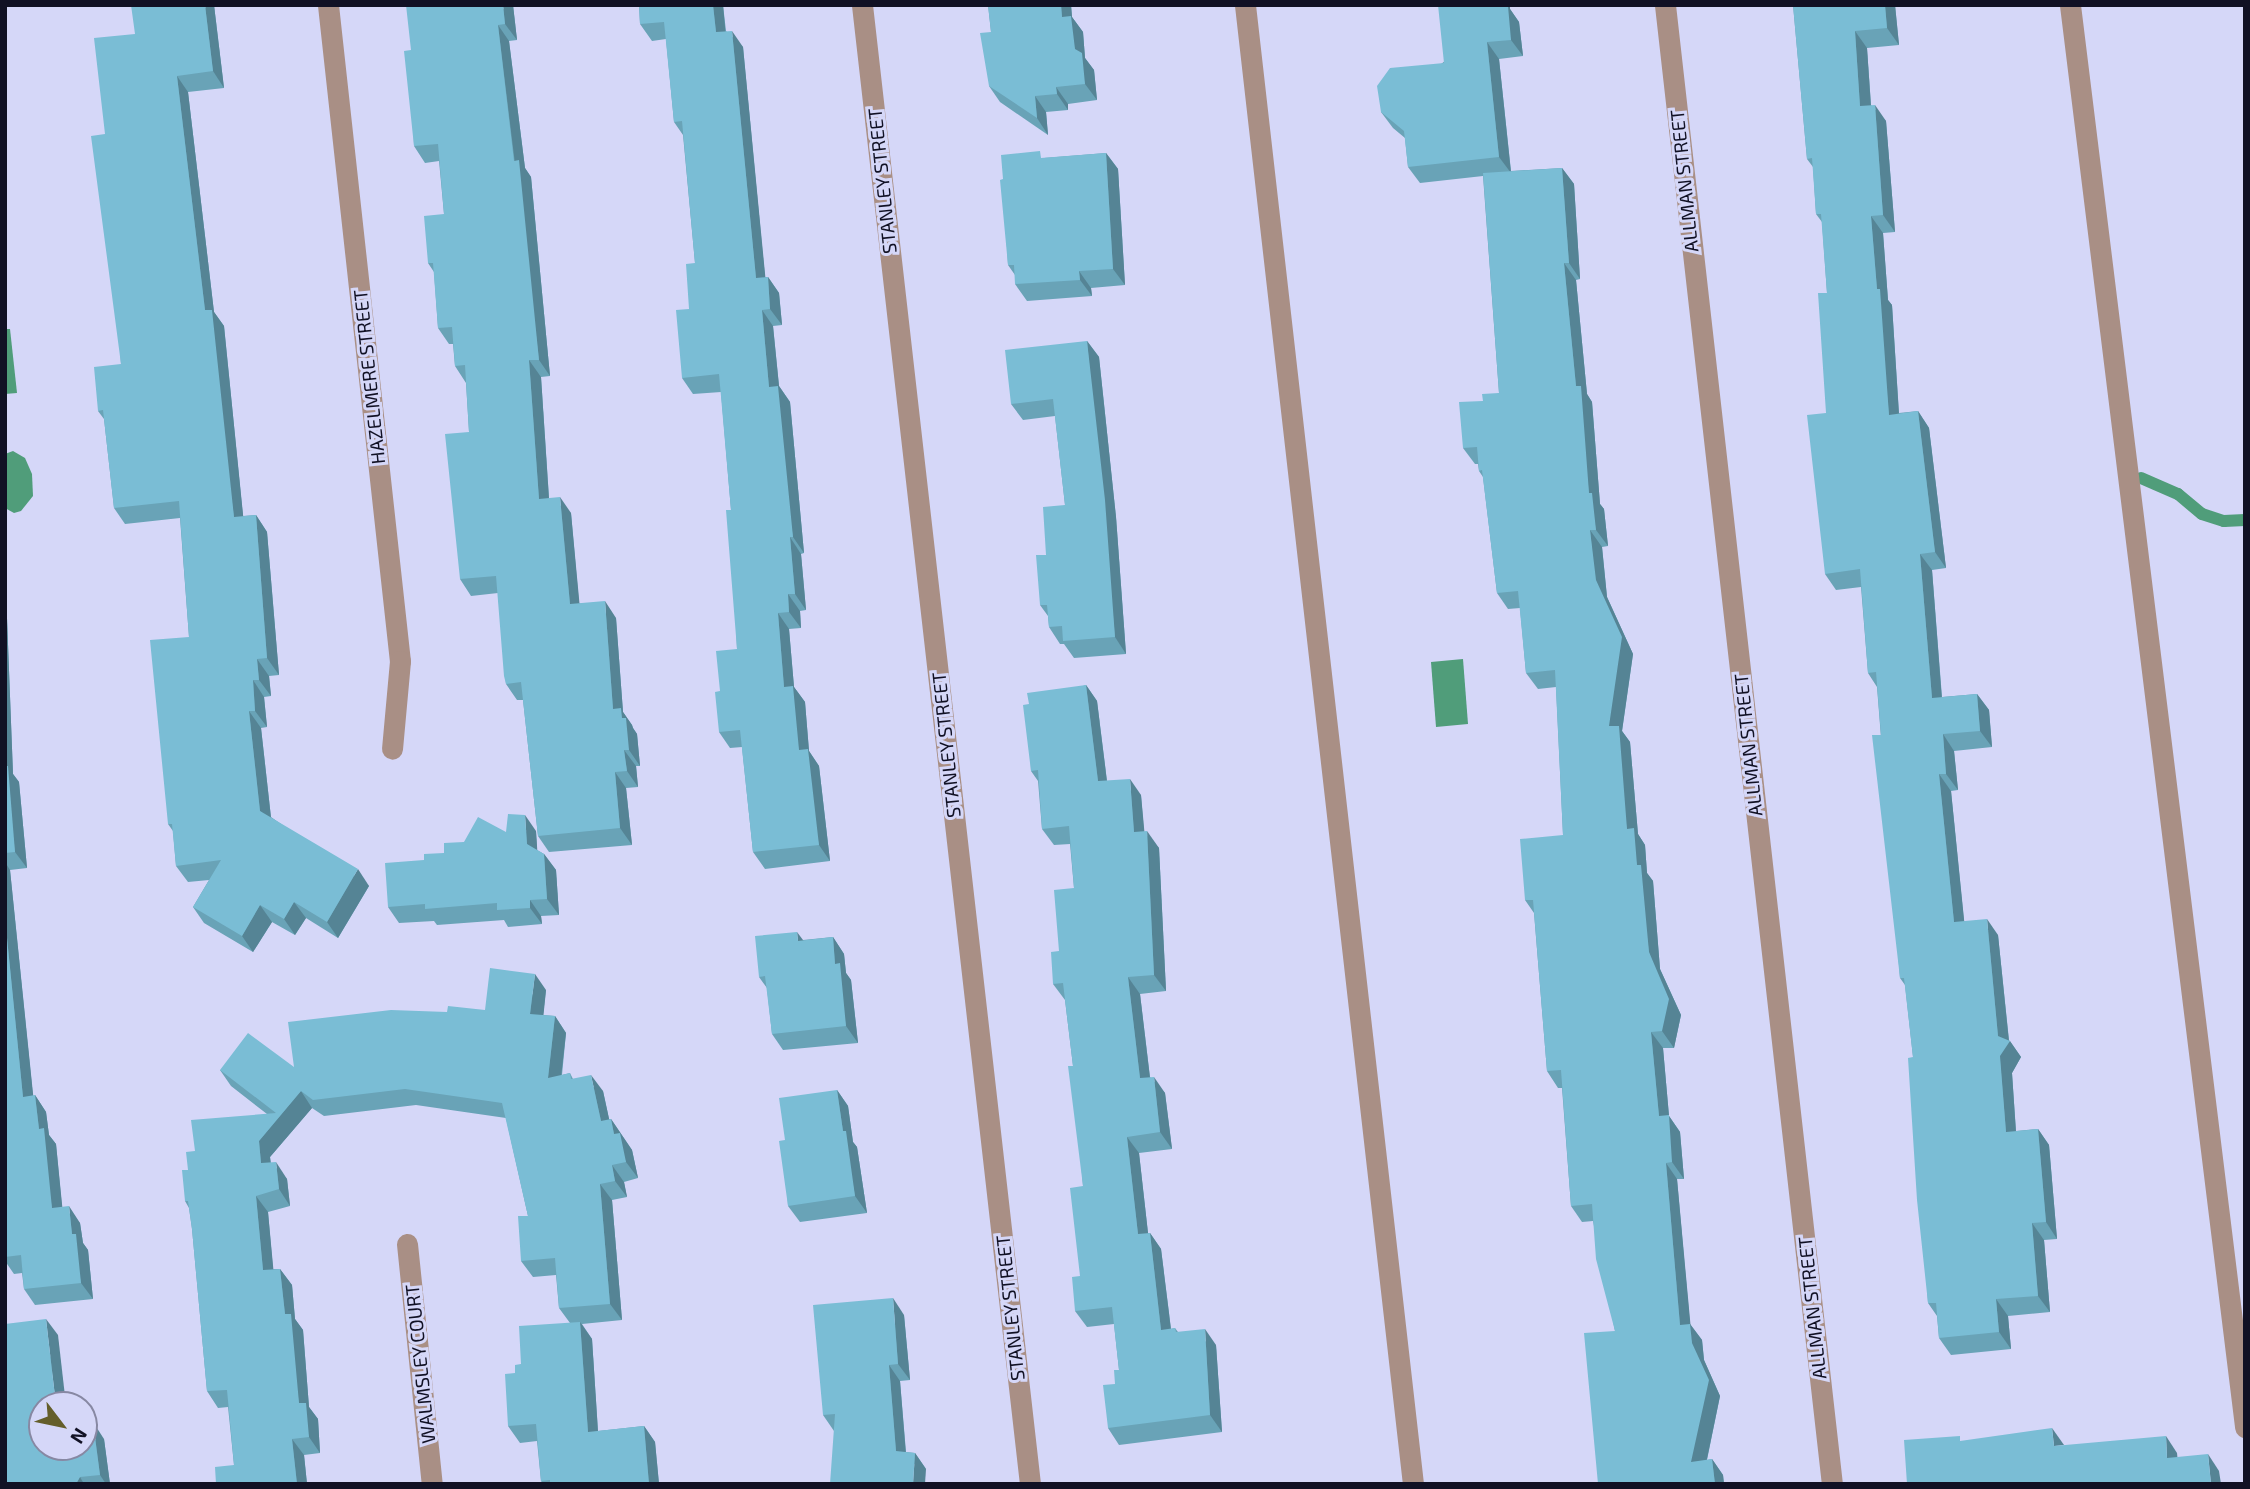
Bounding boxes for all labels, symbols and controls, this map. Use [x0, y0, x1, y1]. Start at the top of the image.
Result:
street label: STANLEY STREET [863, 107, 901, 255]
street label: ALLMAN STREET [1665, 109, 1703, 253]
street label: HAZELMERE STREET [348, 289, 390, 465]
street label: STANLEY STREET [927, 671, 965, 819]
street label: ALLMAN STREET [1729, 673, 1767, 817]
street label: STANLEY STREET [991, 1234, 1029, 1382]
street label: ALLMAN STREET [1793, 1236, 1831, 1380]
street label: WALMSLEY COURT [400, 1283, 440, 1445]
north arrow [28, 1391, 98, 1461]
text: N [66, 1424, 93, 1448]

